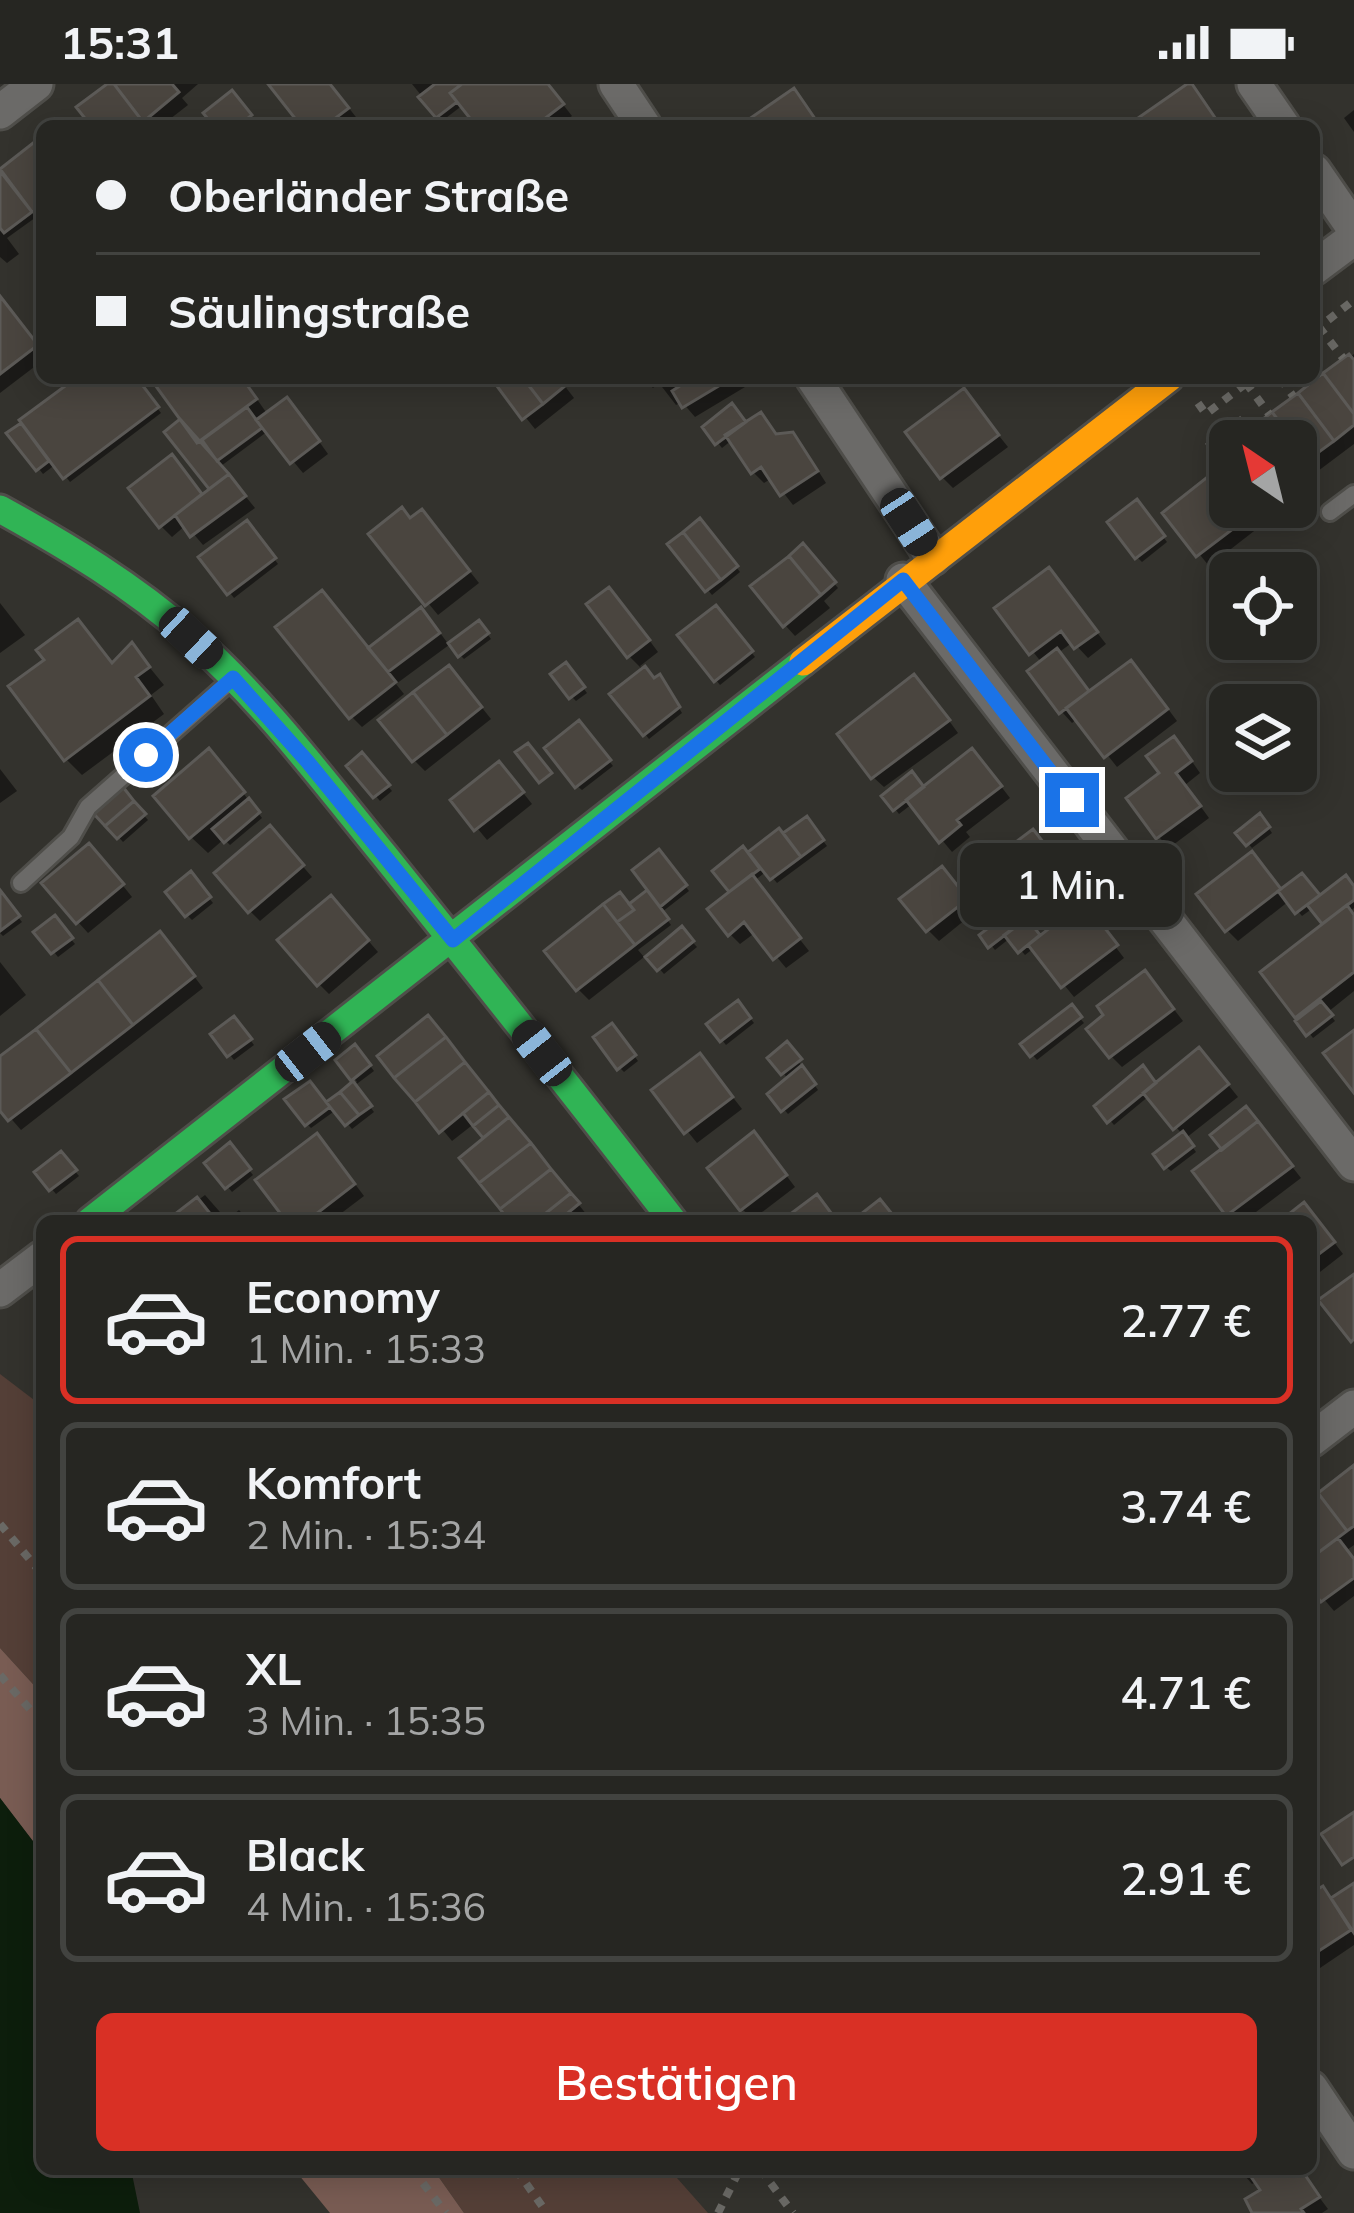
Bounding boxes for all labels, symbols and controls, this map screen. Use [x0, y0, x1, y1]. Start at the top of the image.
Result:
text: 15:31 [60, 14, 179, 70]
text: Oberländer Straße [168, 167, 569, 223]
text: Säulingstraße [168, 283, 470, 339]
north arrow [1209, 420, 1317, 528]
map controls [1209, 420, 1317, 792]
car [874, 482, 944, 562]
button: locate [1209, 552, 1317, 660]
car [152, 600, 230, 676]
button: layers [1209, 684, 1317, 792]
route start [119, 728, 173, 782]
route end [1045, 773, 1099, 827]
callout: 1 Min. [961, 842, 1183, 926]
text: 1 Min. [1016, 860, 1126, 909]
car [506, 1014, 578, 1092]
car [269, 1016, 347, 1088]
icon: car [102, 1266, 210, 1374]
text: Economy [246, 1268, 440, 1324]
text: 2.77 € [1120, 1292, 1251, 1348]
text: 1 Min. · 15:33 [246, 1324, 486, 1373]
icon: car [102, 1452, 210, 1560]
text: Komfort [246, 1454, 421, 1510]
text: 3.74 € [1120, 1478, 1251, 1534]
text: 2 Min. · 15:34 [246, 1510, 486, 1559]
icon: car [102, 1638, 210, 1746]
text: XL [246, 1640, 301, 1696]
text: 4.71 € [1120, 1664, 1251, 1720]
text: 3 Min. · 15:35 [246, 1696, 486, 1745]
icon: car [102, 1824, 210, 1932]
text: Black [246, 1826, 364, 1882]
text: 2.91 € [1120, 1850, 1251, 1906]
text: 4 Min. · 15:36 [246, 1882, 486, 1931]
button: Bestätigen [96, 2013, 1257, 2151]

